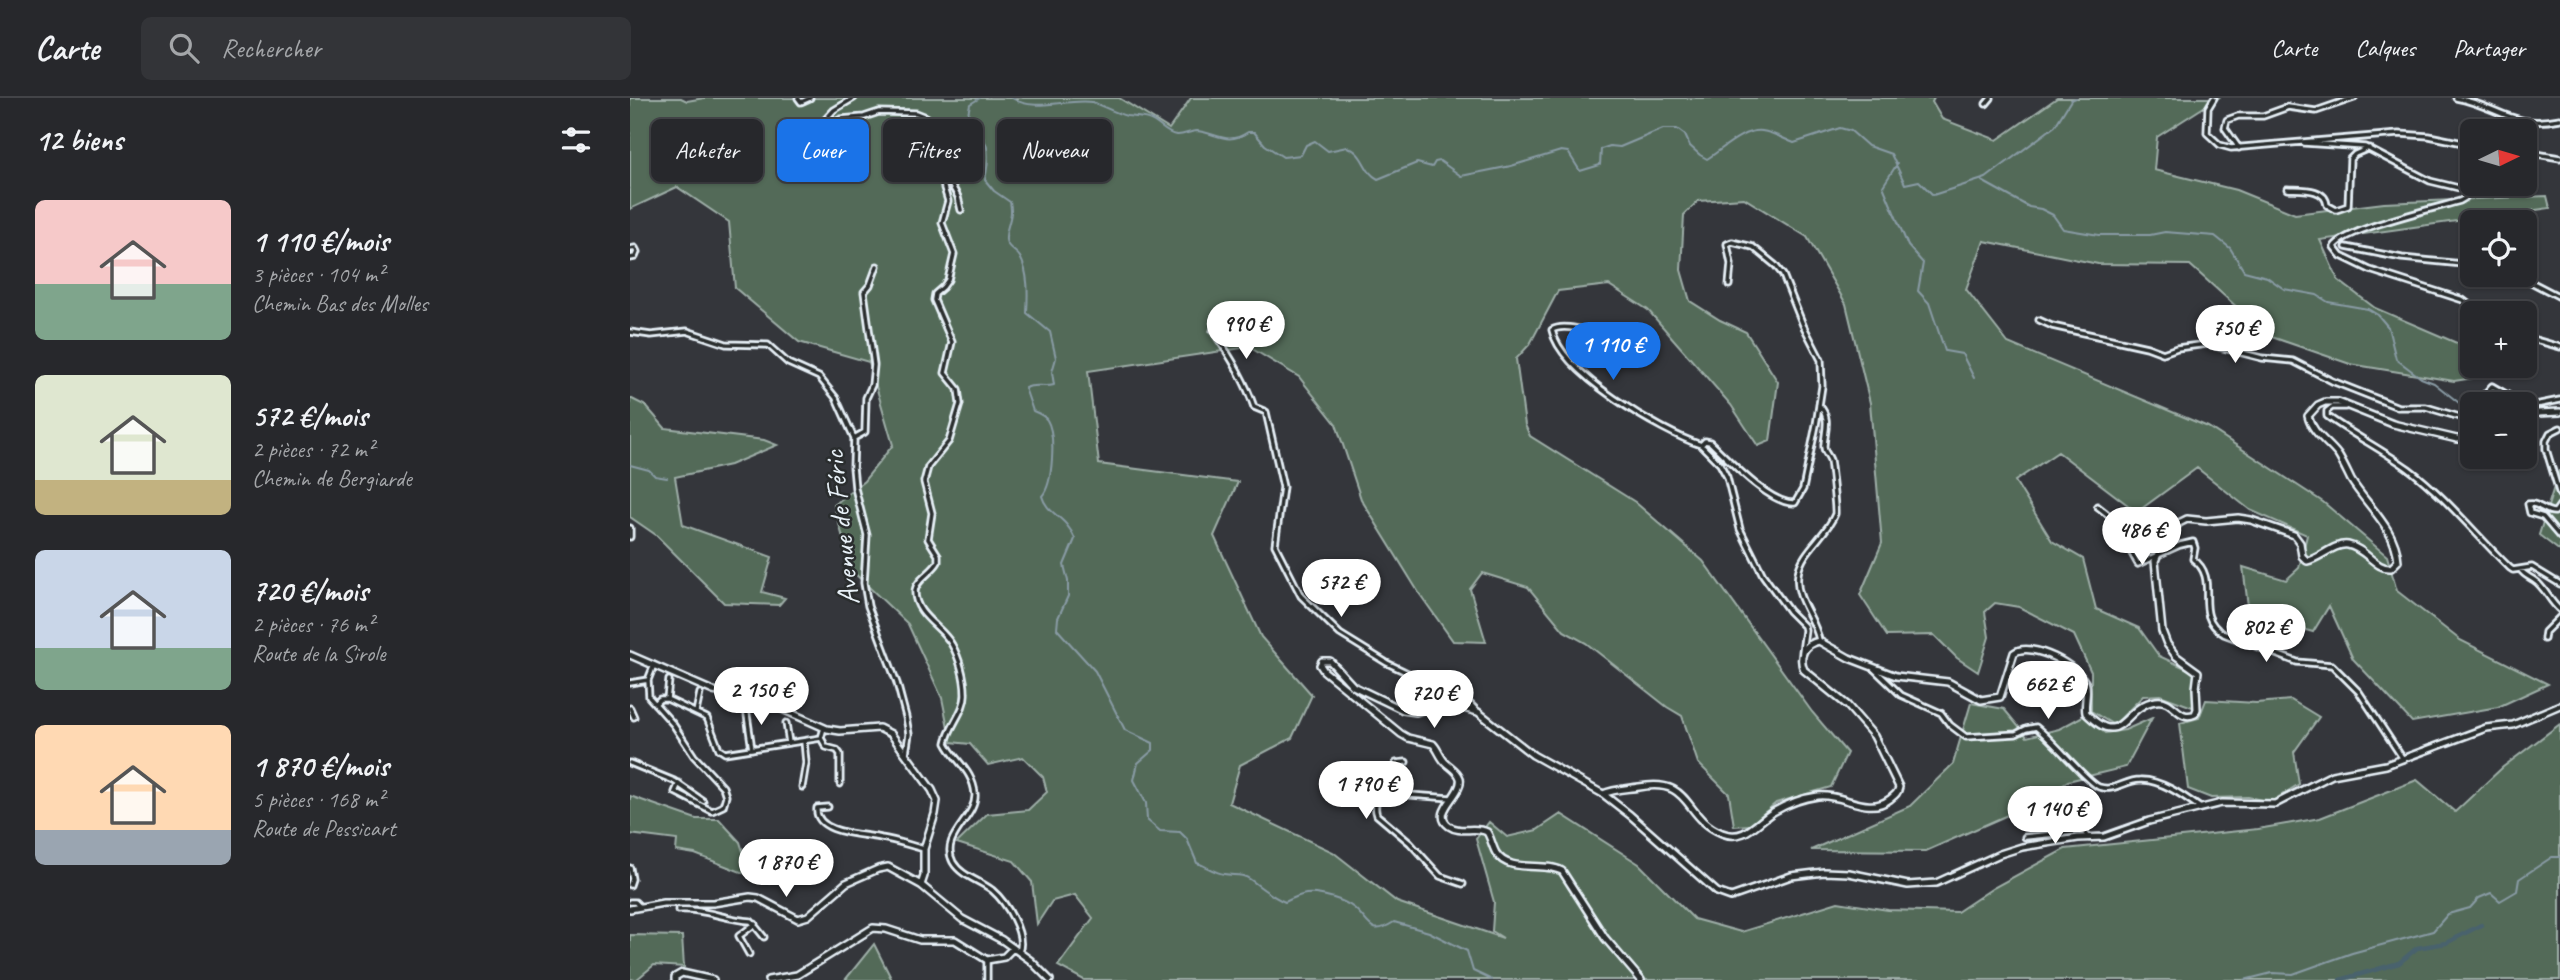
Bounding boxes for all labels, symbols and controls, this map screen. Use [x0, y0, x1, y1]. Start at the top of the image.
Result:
search box [141, 17, 631, 80]
text: Carte [35, 27, 99, 69]
icon: search [165, 29, 203, 67]
text: Rechercher [221, 32, 321, 65]
text: Carte [2271, 33, 2317, 63]
text: Calques [2355, 33, 2415, 63]
text: Partager [2453, 33, 2525, 63]
chip: Acheter [651, 119, 763, 182]
chip: Louer [777, 119, 869, 182]
chip: Filtres [883, 119, 983, 182]
chip: Nouveau [997, 119, 1112, 182]
north arrow [2460, 119, 2538, 196]
map controls [2460, 119, 2537, 469]
text: 12 biens [35, 121, 123, 159]
icon: filters [557, 121, 595, 159]
button: locate [2460, 210, 2537, 287]
text: 1 110 €/mois [252, 222, 389, 260]
icon: home [91, 228, 175, 312]
text: 3 pièces · 104 m² [252, 260, 384, 289]
text: Chemin Bas des Molles [252, 289, 428, 318]
button: + [2460, 301, 2537, 378]
pin: 990 € [1197, 302, 1295, 361]
pin: 750 € [2186, 306, 2284, 365]
text: 990 € [1223, 309, 1269, 338]
text: 750 € [2212, 313, 2258, 342]
pin: 1 110 € [1548, 322, 1678, 382]
text: 1 110 € [1582, 330, 1644, 359]
button: − [2460, 392, 2537, 469]
text: 572 €/mois [252, 397, 367, 435]
icon: home [91, 403, 175, 487]
text: 2 pièces · 72 m² [252, 435, 374, 464]
street label: Avenue de Féric [814, 447, 868, 607]
text: Chemin de Bergiarde [252, 464, 412, 493]
pin: 486 € [2093, 508, 2191, 567]
text: 486 € [2118, 515, 2166, 544]
pin: 572 € [1292, 560, 1390, 619]
text: 572 € [1318, 567, 1364, 596]
text: 720 €/mois [252, 572, 368, 610]
icon: home [91, 578, 175, 662]
pin: 802 € [2217, 604, 2315, 664]
text: 2 pièces · 76 m² [252, 610, 374, 639]
text: 802 € [2243, 612, 2289, 641]
text: Route de la Sirole [252, 639, 385, 668]
pin: 662 € [1999, 662, 2097, 721]
pin: 2 150 € [696, 668, 826, 727]
text: 662 € [2024, 669, 2072, 698]
pin: 720 € [1385, 670, 1483, 730]
text: 2 150 € [730, 675, 792, 704]
text: 720 € [1411, 678, 1457, 707]
text: 1 870 €/mois [252, 747, 389, 785]
icon: home [91, 753, 175, 837]
pin: 1 790 € [1301, 762, 1431, 821]
text: 1 790 € [1335, 769, 1397, 798]
text: 5 pièces · 168 m² [252, 785, 384, 814]
pin: 1 140 € [1990, 786, 2120, 846]
text: 1 140 € [2024, 794, 2086, 823]
text: Route de Pessicart [252, 814, 396, 843]
pin: 1 870 € [721, 840, 851, 899]
text: 1 870 € [755, 847, 817, 876]

